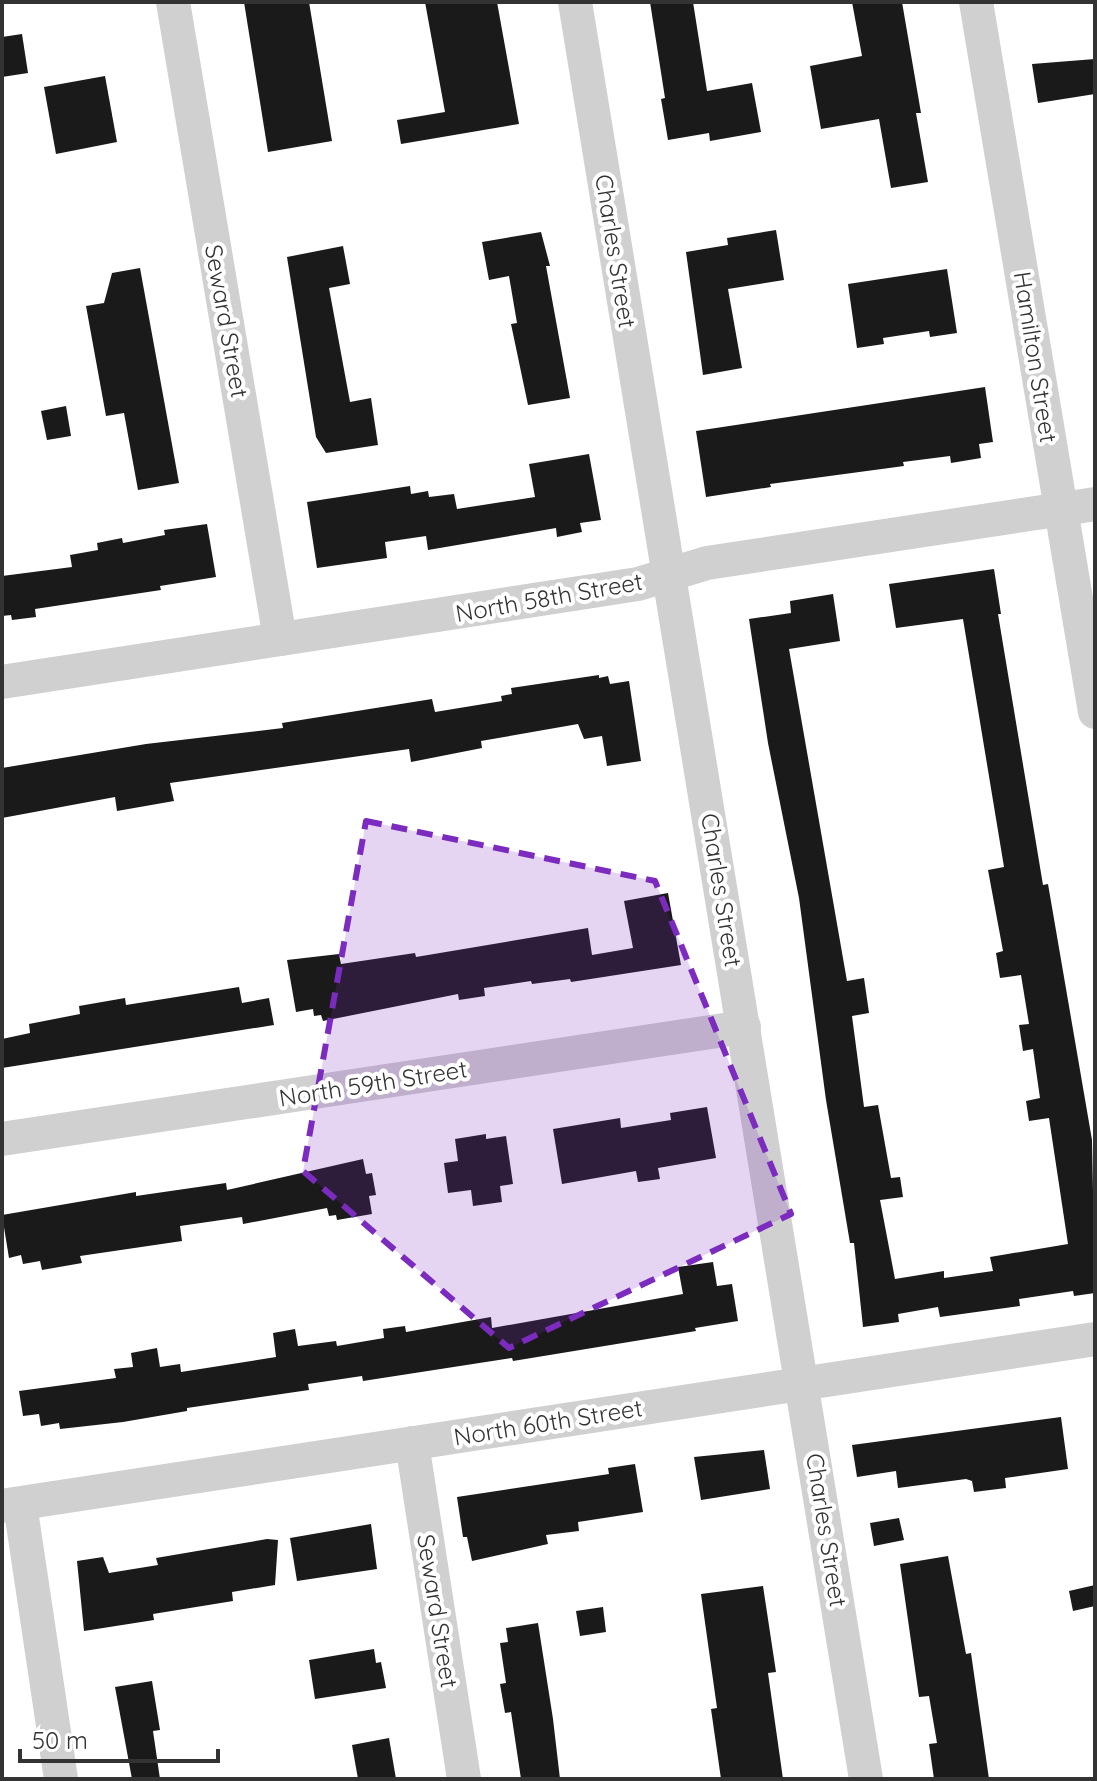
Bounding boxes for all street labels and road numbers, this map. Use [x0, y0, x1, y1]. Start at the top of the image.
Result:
street label: Charles Street [589, 172, 643, 330]
street label: Seward Street [199, 242, 255, 400]
street label: Hamilton Street [1008, 269, 1064, 445]
street label: North 58th Street [453, 566, 645, 628]
street label: Charles Street [695, 811, 749, 969]
street label: North 59th Street [277, 1053, 469, 1113]
street label: North 60th Street [452, 1392, 644, 1452]
street label: Charles Street [800, 1451, 854, 1609]
street label: Seward Street [411, 1532, 465, 1690]

